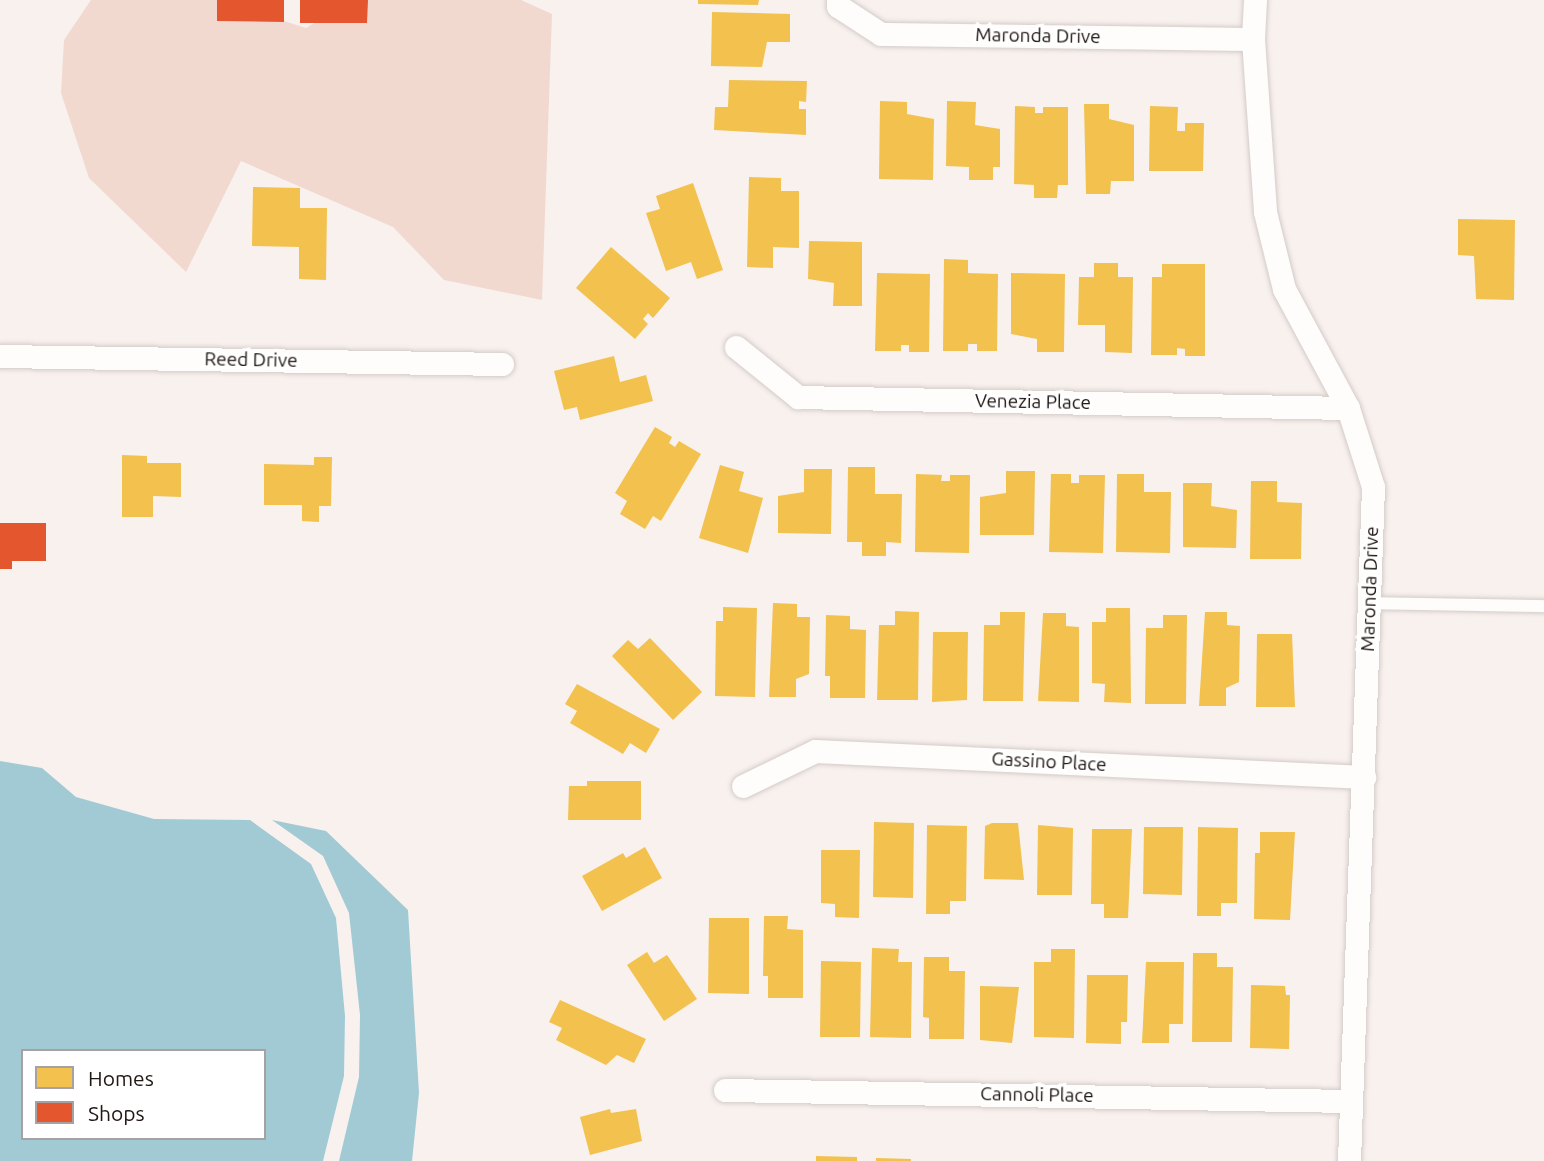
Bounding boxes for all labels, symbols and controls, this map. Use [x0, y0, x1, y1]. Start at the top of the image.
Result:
street label: Maronda Drive [975, 24, 1101, 48]
street label: Reed Drive [204, 348, 298, 372]
street label: Venezia Place [975, 390, 1091, 414]
street label: Maronda Drive [1356, 526, 1384, 652]
street label: Gassino Place [991, 748, 1107, 776]
legend [21, 1049, 266, 1140]
text: Homes [88, 1066, 154, 1090]
street label: Cannoli Place [980, 1083, 1094, 1107]
text: Shops [88, 1101, 145, 1125]

